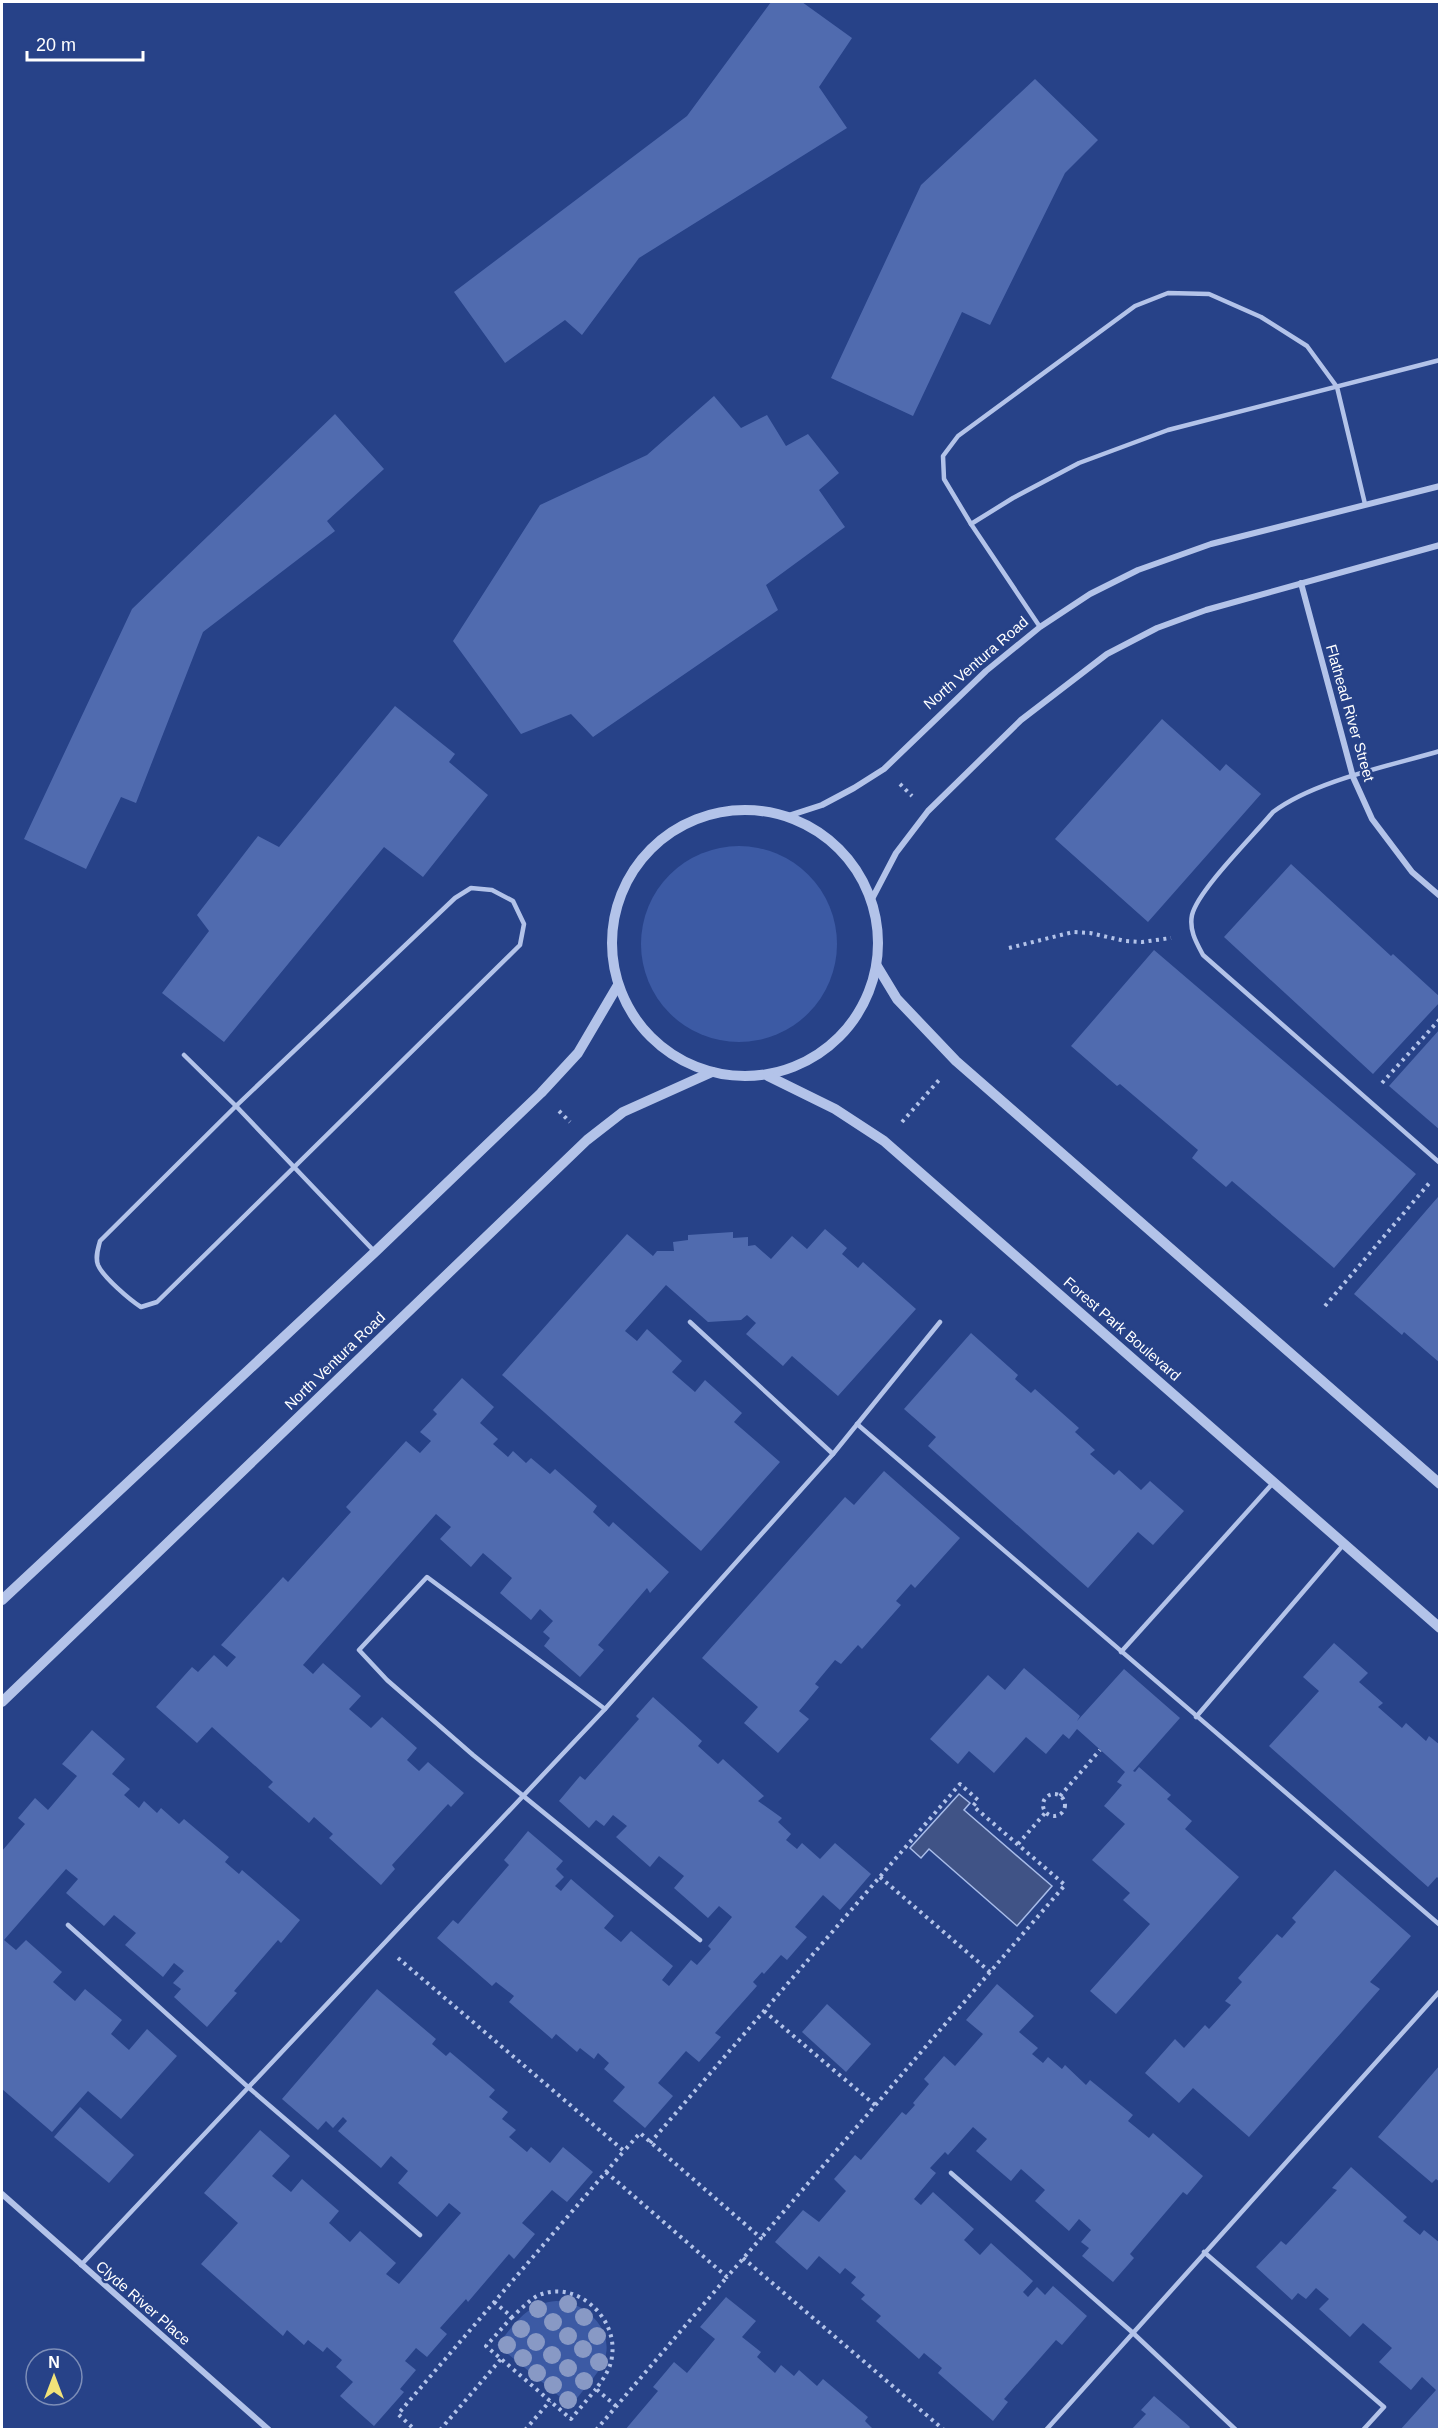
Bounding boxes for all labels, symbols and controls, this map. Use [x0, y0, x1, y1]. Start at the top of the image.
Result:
scale bar [27, 24, 142, 62]
text: 20 m [36, 35, 76, 55]
street label: North Ventura Road [920, 613, 1031, 713]
street label: Flathead River Street [1323, 642, 1378, 784]
street label: Forest Park Boulevard [1060, 1273, 1184, 1384]
street label: North Ventura Road [281, 1308, 388, 1413]
street label: Clyde River Place [93, 2257, 194, 2348]
north arrow [24, 2347, 84, 2407]
text: N [48, 2354, 60, 2371]

